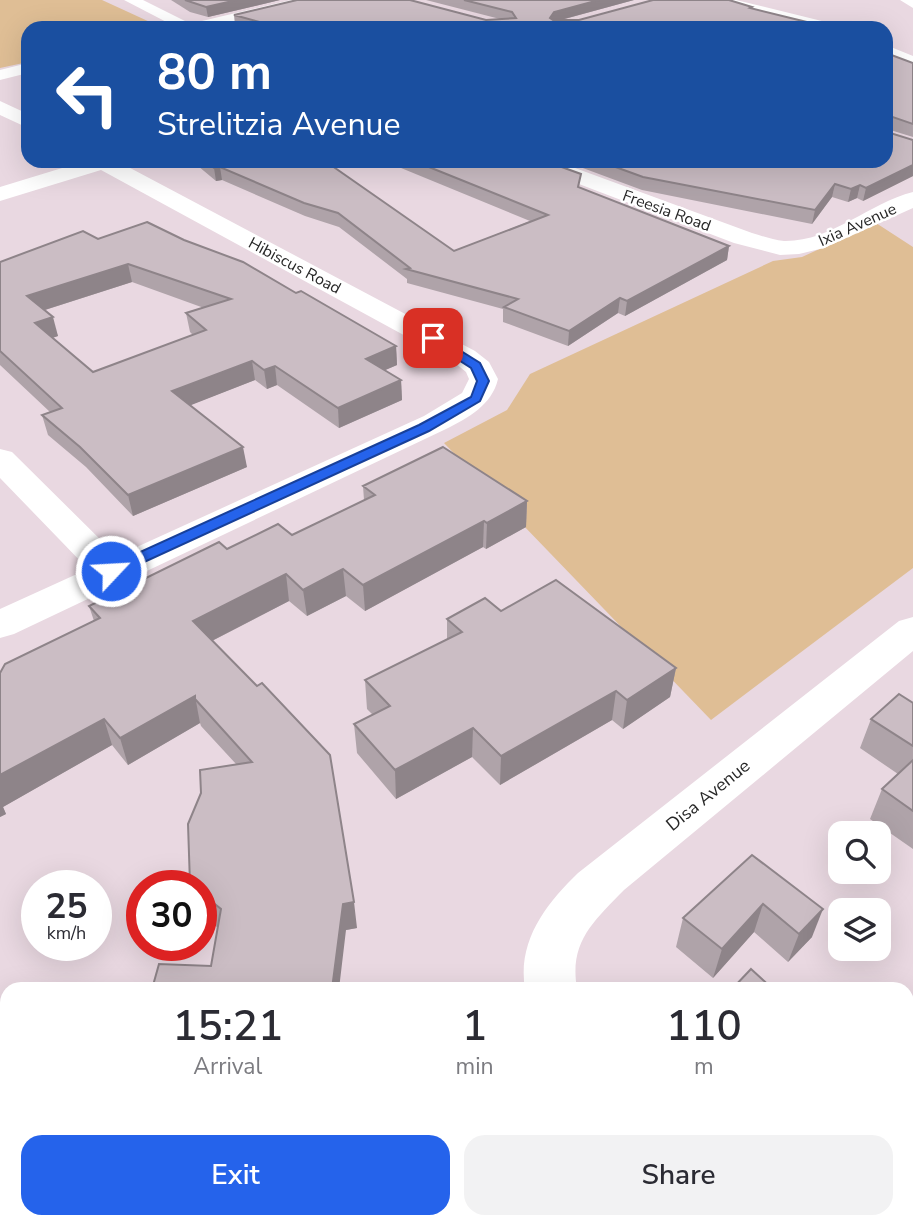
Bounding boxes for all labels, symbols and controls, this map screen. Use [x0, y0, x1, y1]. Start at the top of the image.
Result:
text: 80 m [157, 39, 272, 106]
icon: left [42, 49, 133, 140]
text: Strelitzia Avenue [157, 103, 401, 146]
street label: Freesia Road [619, 185, 714, 237]
street label: Ixia Avenue [815, 198, 900, 252]
street label: Hibiscus Road [244, 232, 345, 300]
pin [403, 308, 463, 368]
icon: arrive [414, 319, 452, 357]
position arrow [74, 534, 148, 608]
street label: Disa Avenue [661, 754, 755, 836]
map controls [828, 821, 891, 961]
button: search [828, 821, 891, 884]
speed limit sign: 30 [126, 870, 217, 961]
text: 25 [45, 883, 88, 930]
button: layers [828, 898, 891, 961]
text: km/h [47, 921, 86, 945]
text: 15:21 [172, 998, 283, 1055]
text: 1 [462, 998, 487, 1055]
text: 110 [666, 998, 742, 1055]
text: Arrival [193, 1051, 262, 1082]
text: min [456, 1051, 494, 1082]
text: m [694, 1051, 714, 1082]
button: Exit [21, 1135, 450, 1215]
button: Share [464, 1135, 893, 1215]

